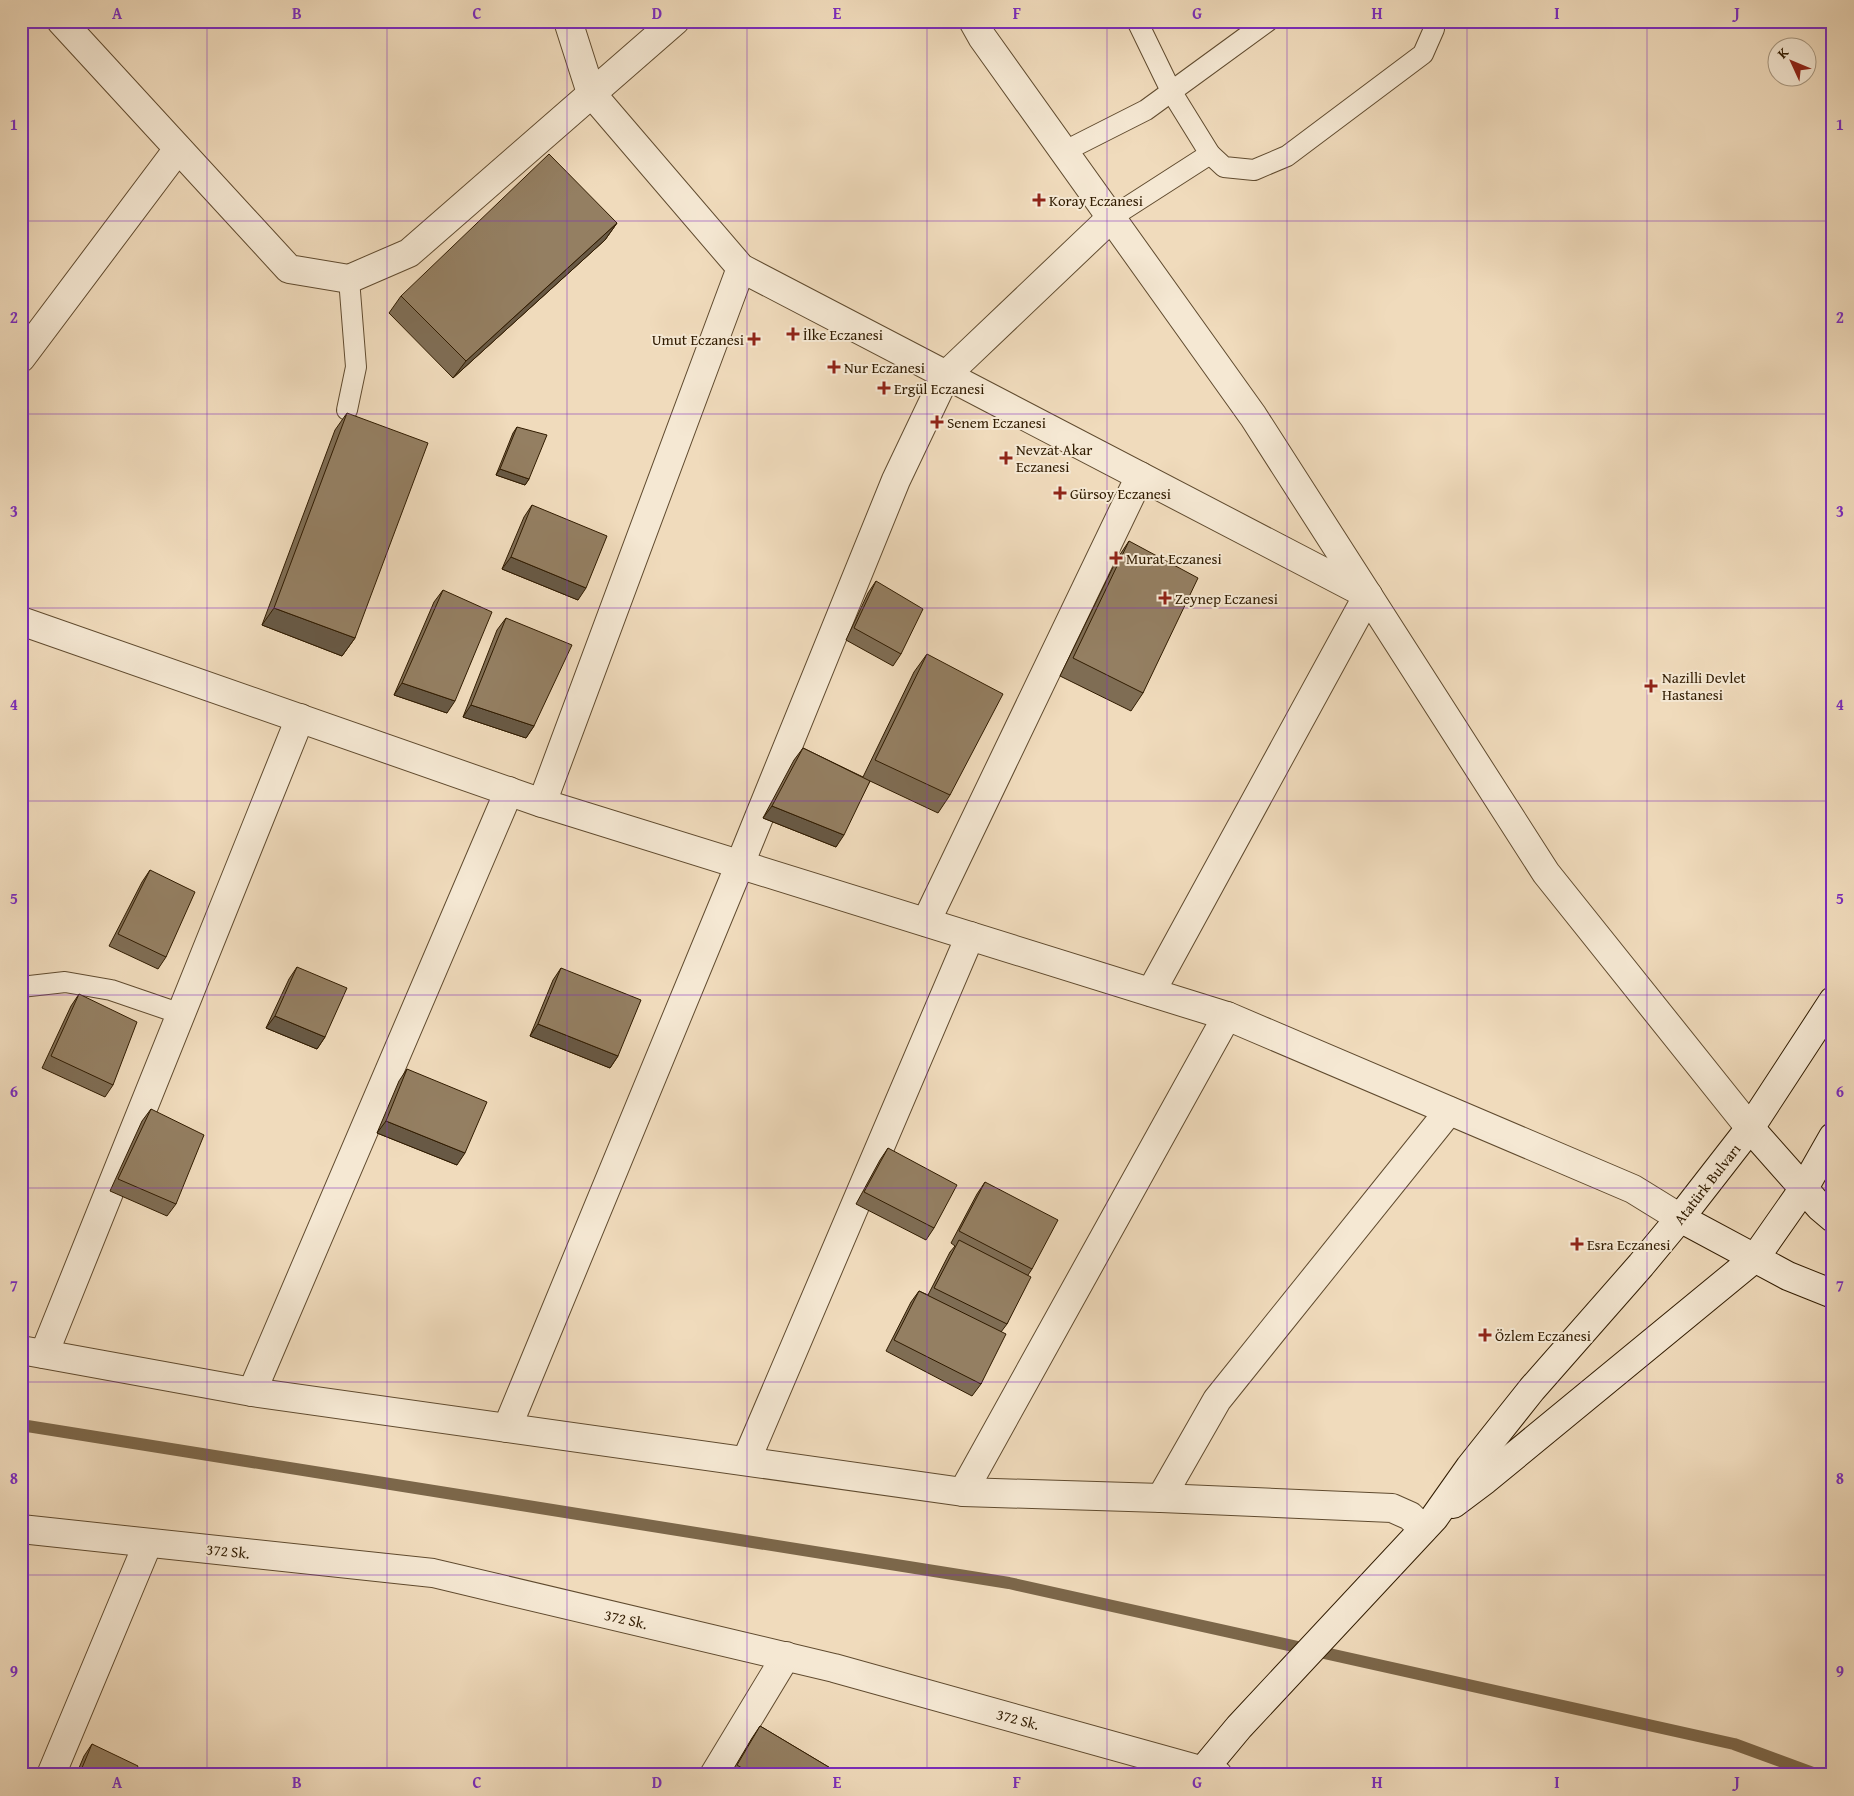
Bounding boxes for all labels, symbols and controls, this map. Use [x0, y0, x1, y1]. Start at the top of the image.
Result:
text: A [112, 1, 123, 25]
text: B [292, 1, 302, 25]
text: C [472, 1, 482, 25]
text: D [652, 1, 662, 25]
text: E [833, 1, 842, 25]
text: F [1013, 1, 1021, 25]
text: G [1192, 1, 1202, 25]
text: H [1371, 1, 1383, 25]
text: I [1554, 1, 1560, 25]
text: J [1731, 1, 1740, 25]
north arrow [1766, 38, 1816, 88]
text: K [1772, 43, 1793, 63]
text: 1 [10, 112, 18, 136]
text: 1 [1836, 112, 1844, 136]
place label: Koray Eczanesi [1049, 190, 1143, 211]
marker: Koray Eczanesi [1033, 194, 1045, 206]
text: 2 [10, 305, 18, 329]
text: 2 [1836, 305, 1844, 329]
place label: İlke Eczanesi [803, 324, 883, 345]
marker: İlke Eczanesi [787, 328, 799, 340]
place label: Umut Eczanesi [652, 329, 744, 350]
marker: Umut Eczanesi [748, 333, 760, 345]
place label: Nur Eczanesi [844, 357, 925, 378]
marker: Nur Eczanesi [828, 361, 840, 373]
place label: Ergül Eczanesi [894, 378, 984, 399]
marker: Ergül Eczanesi [878, 382, 890, 394]
place label: Senem Eczanesi [947, 412, 1046, 433]
marker: Senem Eczanesi [931, 416, 943, 428]
place label: Nevzat Akar Eczanesi [1016, 439, 1093, 477]
marker: Nevzat Akar Eczanesi [1000, 452, 1012, 464]
place label: Gürsoy Eczanesi [1070, 483, 1171, 504]
marker: Gürsoy Eczanesi [1054, 487, 1066, 499]
text: 3 [10, 499, 18, 523]
text: 3 [1836, 499, 1844, 523]
place label: Murat Eczanesi [1126, 548, 1222, 569]
marker: Murat Eczanesi [1110, 552, 1122, 564]
place label: Zeynep Eczanesi [1175, 588, 1278, 609]
marker: Zeynep Eczanesi [1159, 592, 1171, 604]
place label: Nazilli Devlet Hastanesi [1662, 667, 1746, 705]
marker: Nazilli Devlet Hastanesi [1644, 679, 1658, 693]
text: 4 [10, 692, 18, 716]
text: 4 [1836, 692, 1844, 716]
text: 5 [10, 886, 18, 910]
text: 5 [1836, 886, 1844, 910]
text: 6 [10, 1079, 18, 1103]
text: 6 [1836, 1079, 1844, 1103]
street label: Atatürk Bulvarı [1669, 1139, 1745, 1229]
place label: Esra Eczanesi [1587, 1234, 1671, 1255]
marker: Esra Eczanesi [1571, 1238, 1583, 1250]
text: 7 [10, 1273, 18, 1297]
text: 7 [1836, 1273, 1844, 1297]
place label: Özlem Eczanesi [1495, 1325, 1591, 1346]
marker: Özlem Eczanesi [1479, 1329, 1491, 1341]
text: 8 [10, 1466, 18, 1490]
text: 8 [1836, 1466, 1844, 1490]
street label: 372 Sk. [205, 1538, 251, 1564]
street label: 372 Sk. [602, 1604, 650, 1634]
text: 9 [10, 1659, 18, 1683]
text: 9 [1836, 1659, 1844, 1683]
street label: 372 Sk. [994, 1703, 1042, 1735]
text: A [112, 1770, 123, 1794]
text: B [292, 1770, 302, 1794]
text: C [472, 1770, 482, 1794]
text: D [652, 1770, 662, 1794]
text: E [833, 1770, 842, 1794]
text: F [1013, 1770, 1021, 1794]
text: G [1192, 1770, 1202, 1794]
text: H [1371, 1770, 1383, 1794]
text: I [1554, 1770, 1560, 1794]
text: J [1731, 1770, 1740, 1794]

